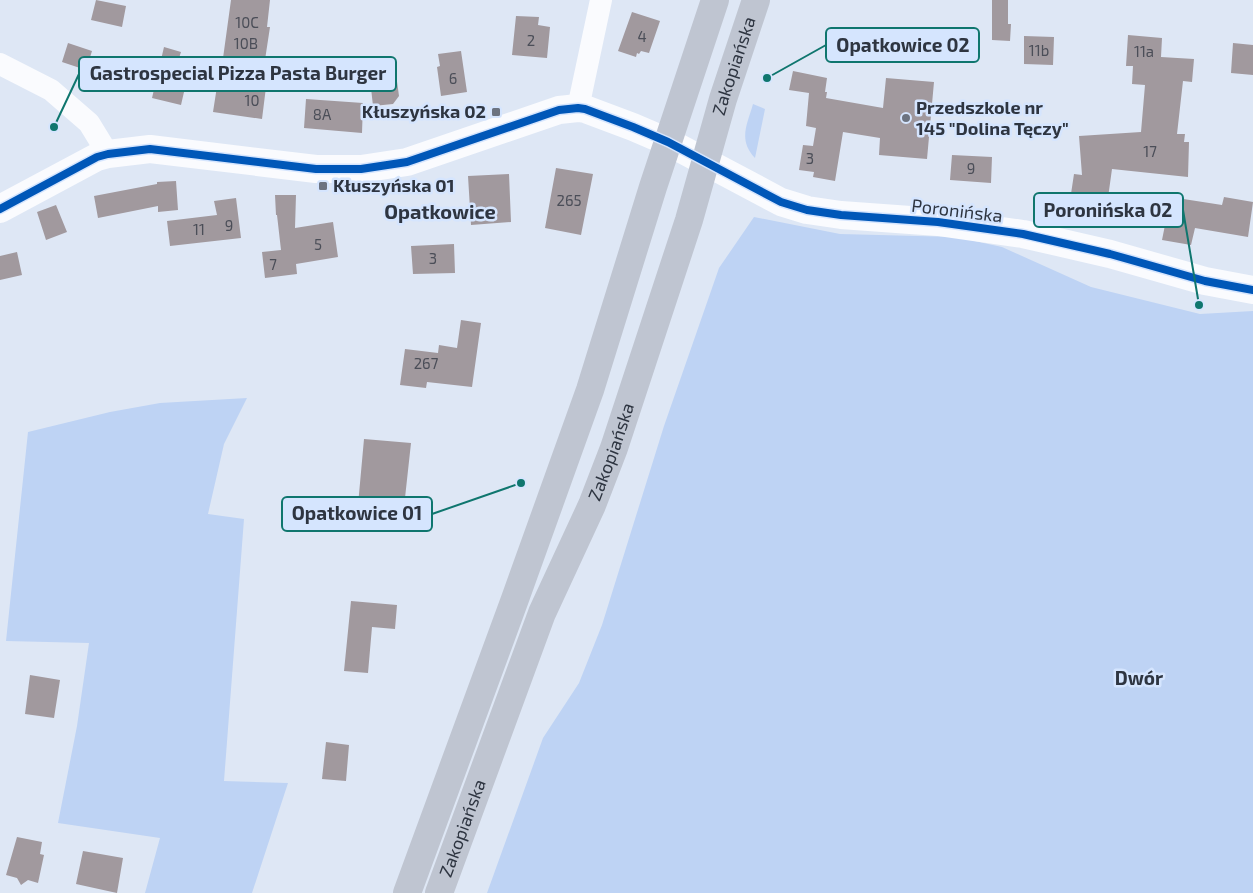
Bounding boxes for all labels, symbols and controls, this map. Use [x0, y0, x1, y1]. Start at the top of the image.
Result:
house number: 10C [235, 13, 259, 31]
street label: Zakopiańska [707, 13, 760, 118]
house number: 4 [637, 27, 647, 45]
callout: Opatkowice 02 [826, 28, 979, 62]
house number: 2 [527, 31, 535, 49]
text: Opatkowice 02 [836, 33, 970, 56]
house number: 10B [234, 34, 258, 52]
house number: 11b [1029, 41, 1049, 59]
house number: 11a [1134, 42, 1154, 60]
callout: Gastrospecial Pizza Pasta Burger [79, 57, 396, 91]
text: Gastrospecial Pizza Pasta Burger [90, 61, 386, 84]
house number: 6 [449, 69, 457, 87]
house number: 10 [244, 91, 260, 109]
place label: Przedszkole nr 145 "Dolina Tęczy" [916, 96, 1069, 139]
place label: Kłuszyńska 02 [362, 100, 486, 122]
house number: 8A [313, 105, 332, 123]
marker: Kłuszyńska 02 [490, 106, 502, 118]
marker: Przedszkole nr 145 "Dolina Tęczy" [900, 112, 912, 124]
house number: 17 [1143, 142, 1157, 160]
house number: 3 [806, 149, 814, 167]
house number: 9 [967, 159, 975, 177]
place label: Kłuszyńska 01 [333, 174, 454, 196]
marker: Kłuszyńska 01 [317, 180, 329, 192]
house number: 265 [556, 191, 582, 209]
callout: Poronińska 02 [1034, 193, 1183, 227]
street label: Poronińska [910, 194, 1004, 227]
text: Poronińska 02 [1044, 198, 1172, 221]
district label: Opatkowice [384, 199, 496, 223]
house number: 9 [225, 216, 233, 234]
house number: 11 [193, 220, 205, 238]
house number: 5 [314, 235, 322, 253]
house number: 3 [429, 249, 437, 267]
house number: 7 [269, 255, 277, 273]
house number: 267 [414, 354, 439, 372]
street label: Zakopiańska [583, 400, 638, 504]
callout: Opatkowice 01 [282, 497, 432, 531]
text: Opatkowice 01 [292, 501, 422, 524]
district label: Dwór [1115, 666, 1163, 689]
street label: Zakopiańska [434, 776, 490, 880]

